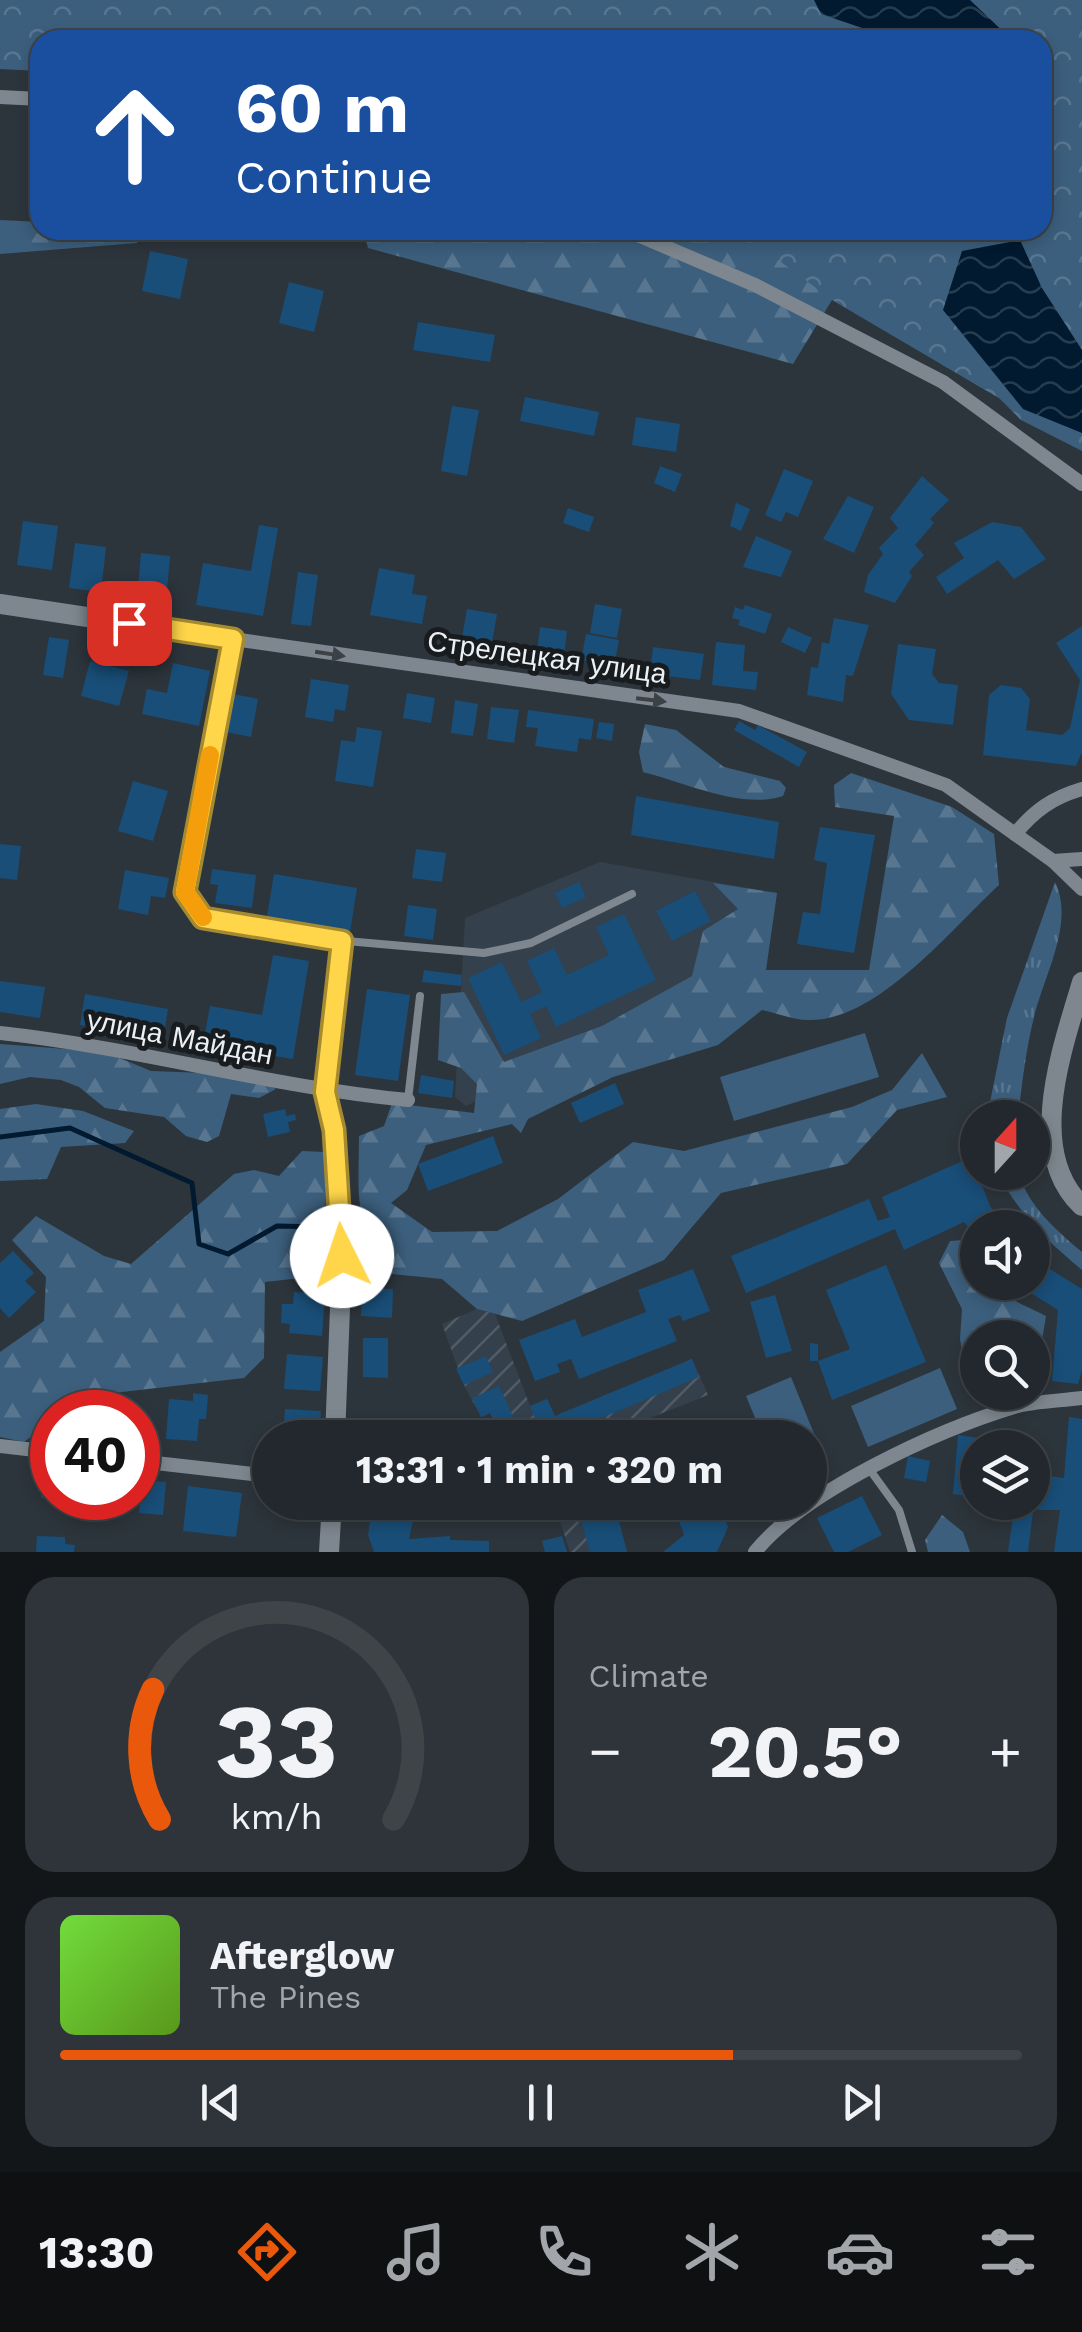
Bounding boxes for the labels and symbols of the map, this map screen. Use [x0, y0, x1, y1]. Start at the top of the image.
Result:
pin [87, 581, 172, 666]
street label: Стрелецкая улица [425, 624, 669, 691]
one-way arrow [314, 646, 346, 662]
one-way arrow [636, 692, 668, 708]
street label: улица Майдан [84, 1003, 276, 1072]
north arrow [960, 1100, 1050, 1190]
position arrow [290, 1204, 394, 1308]
speed limit sign: 40 [30, 1390, 160, 1520]

